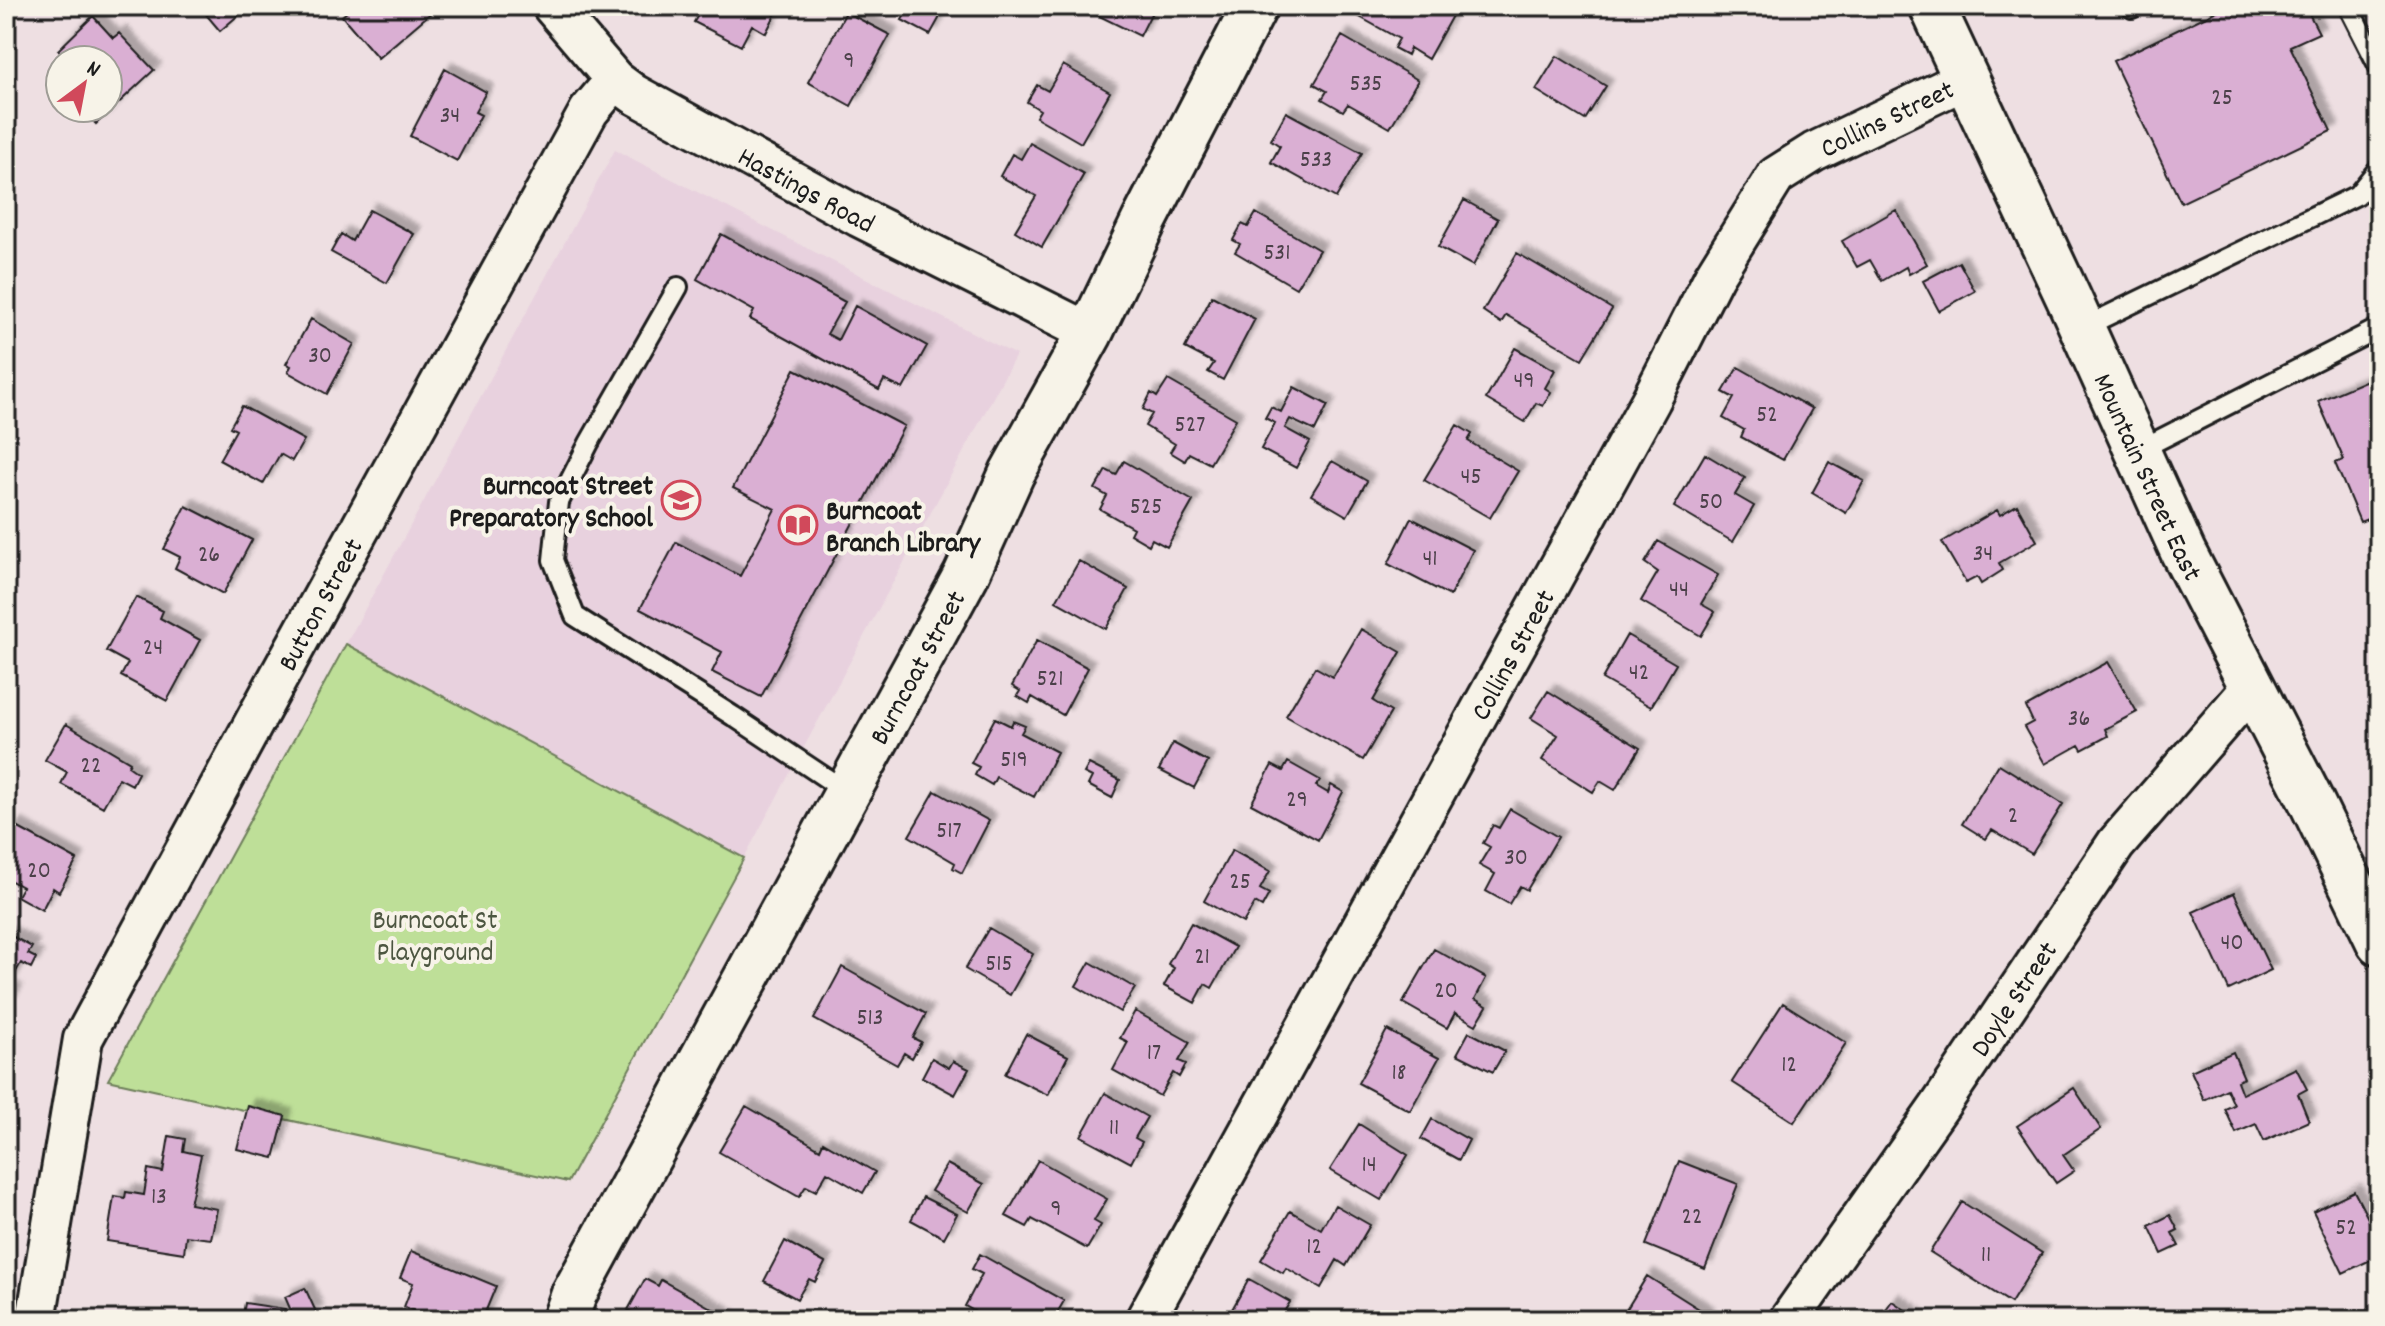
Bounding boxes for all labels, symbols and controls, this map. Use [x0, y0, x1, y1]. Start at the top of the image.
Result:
north arrow [44, 44, 124, 124]
house number: 9 [844, 45, 855, 79]
text: N [80, 54, 106, 86]
house number: 535 [1350, 68, 1382, 102]
street label: Collins Street [1815, 73, 1962, 171]
house number: 25 [2211, 82, 2233, 116]
house number: 34 [440, 100, 460, 134]
street label: Hastings Road [729, 139, 880, 247]
house number: 533 [1300, 144, 1332, 178]
house number: 531 [1263, 237, 1291, 271]
house number: 30 [308, 340, 332, 374]
house number: 49 [1514, 365, 1534, 399]
street label: Mountain Street East [2080, 368, 2210, 589]
house number: 52 [1756, 399, 1778, 433]
house number: 527 [1175, 409, 1205, 443]
house number: 45 [1460, 461, 1482, 495]
place label: Burncoat Street Preparatory School [449, 469, 654, 541]
school or university icon: Burncoat Street Preparatory School [660, 479, 702, 521]
house number: 50 [1699, 486, 1723, 520]
house number: 525 [1130, 491, 1162, 525]
place label: Burncoat Branch Library [826, 494, 982, 566]
library icon: Burncoat Branch Library [777, 504, 819, 546]
street label: Button Street [271, 533, 376, 680]
house number: 34 [1973, 538, 1993, 572]
house number: 26 [198, 539, 220, 573]
house number: 41 [1422, 543, 1438, 577]
house number: 44 [1669, 574, 1689, 608]
street label: Collins Street [1463, 584, 1568, 729]
street label: Burncoat Street [862, 585, 979, 753]
house number: 24 [143, 632, 163, 666]
house number: 42 [1629, 657, 1649, 691]
house number: 521 [1037, 663, 1063, 697]
house number: 36 [2068, 703, 2090, 737]
house number: 519 [1000, 744, 1028, 778]
house number: 22 [81, 750, 101, 784]
house number: 29 [1286, 784, 1308, 818]
house number: 2 [2008, 800, 2018, 834]
house number: 517 [936, 815, 962, 849]
house number: 30 [1504, 842, 1528, 876]
house number: 20 [27, 855, 51, 889]
house number: 25 [1229, 866, 1251, 900]
park label: Burncoat St Playground [373, 903, 497, 975]
house number: 40 [2220, 927, 2244, 961]
street label: Doyle Street [1963, 935, 2070, 1067]
house number: 21 [1194, 941, 1210, 975]
house number: 515 [985, 948, 1013, 982]
house number: 20 [1434, 975, 1458, 1009]
house number: 513 [856, 1002, 884, 1036]
house number: 17 [1147, 1037, 1161, 1071]
house number: 12 [1781, 1049, 1797, 1083]
house number: 18 [1392, 1057, 1406, 1091]
house number: 11 [1109, 1112, 1119, 1146]
house number: 14 [1361, 1149, 1377, 1183]
house number: 13 [151, 1181, 167, 1215]
house number: 9 [1051, 1193, 1062, 1227]
house number: 22 [1682, 1201, 1702, 1235]
house number: 52 [2335, 1212, 2357, 1246]
house number: 12 [1306, 1231, 1322, 1265]
house number: 11 [1981, 1239, 1991, 1273]

